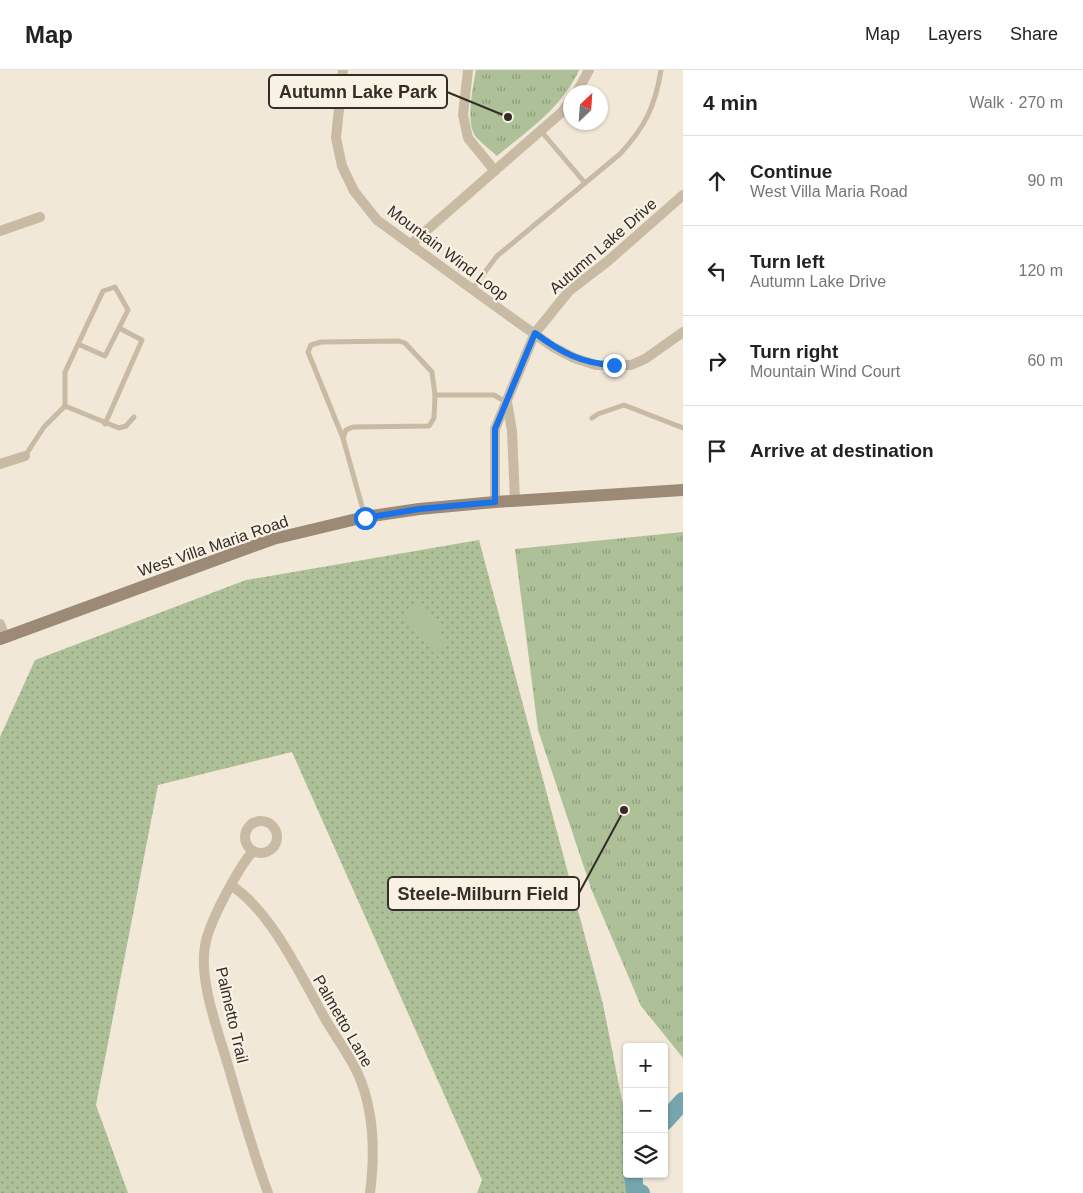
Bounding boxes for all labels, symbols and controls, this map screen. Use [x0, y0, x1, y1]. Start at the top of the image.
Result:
text: Map [25, 21, 73, 48]
text: Map [865, 24, 900, 44]
text: Layers [928, 24, 982, 44]
text: Share [1010, 24, 1058, 44]
callout: Autumn Lake Park [269, 75, 447, 108]
text: Autumn Lake Park [279, 82, 438, 102]
north arrow [563, 85, 608, 130]
text: 4 min [703, 91, 758, 114]
text: Walk · 270 m [969, 94, 1063, 111]
text: Continue [750, 161, 832, 182]
icon: ahead [703, 167, 731, 195]
text: 90 m [1027, 172, 1063, 189]
text: West Villa Maria Road [750, 183, 908, 200]
street label: Autumn Lake Drive [546, 195, 660, 297]
street label: Mountain Wind Loop [384, 202, 512, 304]
text: Turn left [750, 251, 825, 272]
icon: left [703, 257, 731, 285]
text: 120 m [1019, 262, 1063, 279]
text: Autumn Lake Drive [750, 273, 886, 290]
text: Turn right [750, 341, 838, 362]
icon: right [703, 347, 731, 375]
text: 60 m [1027, 352, 1063, 369]
route end [603, 354, 626, 377]
text: Mountain Wind Court [750, 363, 900, 380]
icon: arrive [703, 437, 731, 465]
text: Arrive at destination [750, 440, 934, 461]
route start [354, 507, 377, 530]
street label: West Villa Maria Road [136, 512, 290, 580]
callout: Steele-Milburn Field [388, 877, 579, 910]
text: Steele-Milburn Field [397, 884, 569, 904]
street label: Palmetto Trail [213, 965, 251, 1065]
street label: Palmetto Lane [310, 972, 376, 1070]
map controls [623, 1043, 668, 1178]
button: + [623, 1043, 668, 1088]
button: − [623, 1088, 668, 1133]
button: layers [623, 1133, 668, 1178]

